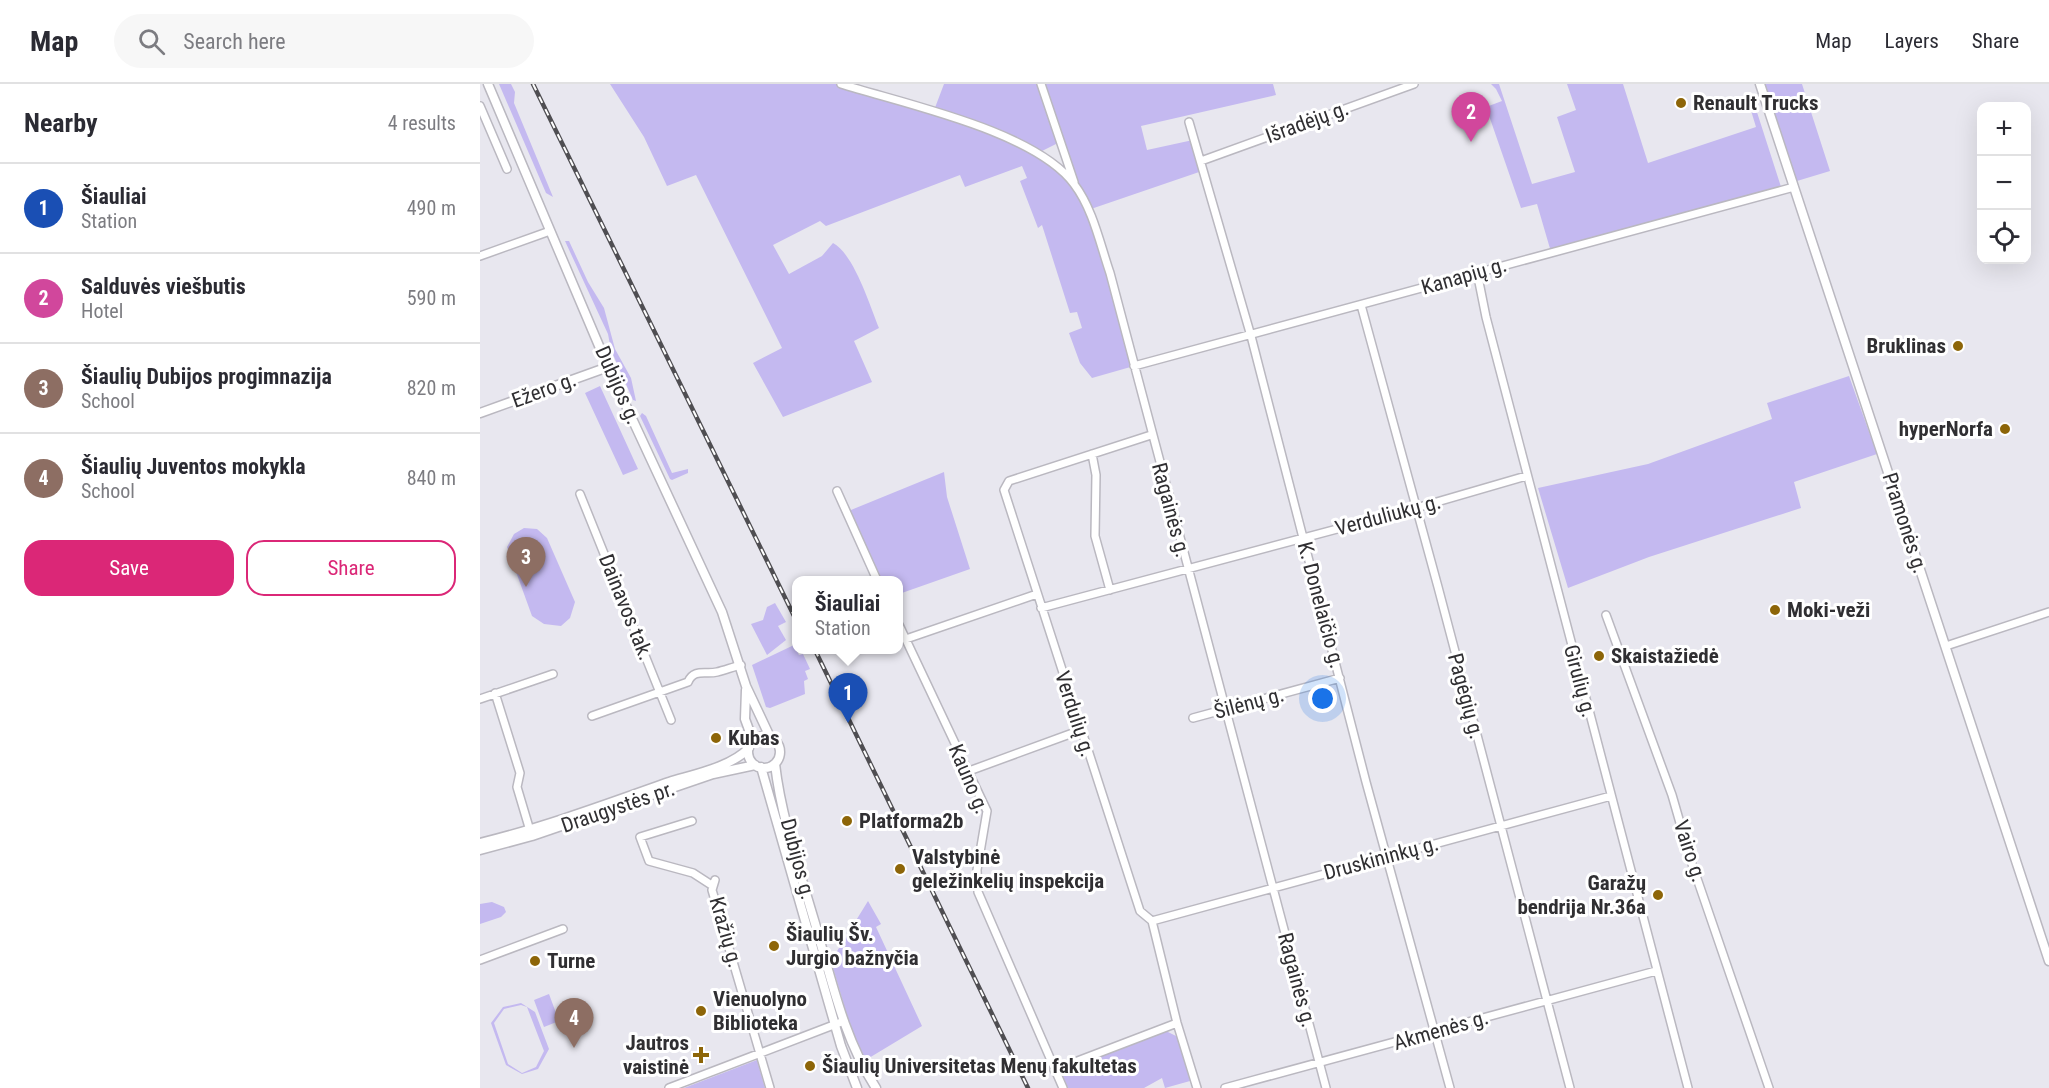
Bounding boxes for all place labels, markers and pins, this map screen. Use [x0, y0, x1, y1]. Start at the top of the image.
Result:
place label: Renault Trucks [1693, 91, 1818, 115]
pin: 2 [1452, 92, 1490, 142]
marker: Renault Trucks [1674, 96, 1688, 110]
place label: Bruklinas [1867, 334, 1946, 358]
marker: Bruklinas [1951, 339, 1965, 353]
place label: hyperNorfa [1899, 417, 1993, 441]
marker: hyperNorfa [1998, 422, 2012, 436]
pin: 3 [506, 538, 546, 587]
place label: Moki-veži [1787, 598, 1870, 622]
marker: Moki-veži [1768, 603, 1782, 617]
place label: Skaistažiedė [1611, 644, 1719, 668]
marker: Skaistažiedė [1592, 649, 1606, 663]
pin: 1 [828, 674, 868, 723]
place label: Kubas [728, 726, 780, 750]
marker: Kubas [709, 731, 723, 745]
place label: Platforma2b [859, 809, 963, 833]
marker: Platforma2b [840, 814, 854, 828]
place label: Valstybinė geležinkelių inspekcija [912, 845, 1104, 893]
marker: Valstybinė geležinkelių inspekcija [893, 862, 907, 876]
place label: Garažų bendrija Nr.36a [1517, 871, 1646, 919]
marker: Garažų bendrija Nr.36a [1651, 888, 1665, 902]
place label: Šiaulių Šv. Jurgio bažnyčia [786, 922, 919, 970]
marker: Šiaulių Šv. Jurgio bažnyčia [767, 939, 781, 953]
place label: Turne [547, 949, 595, 973]
marker: Turne [528, 954, 542, 968]
place label: Vienuolyno Biblioteka [713, 987, 807, 1035]
pin: 4 [554, 998, 593, 1048]
marker: Vienuolyno Biblioteka [694, 1004, 708, 1018]
place label: Jautros vaistinė [623, 1031, 689, 1079]
marker: Jautros vaistinė [694, 1048, 708, 1062]
place label: Šiaulių Universitetas Menų fakultetas [822, 1054, 1137, 1078]
marker: Šiaulių Universitetas Menų fakultetas [803, 1059, 817, 1073]

